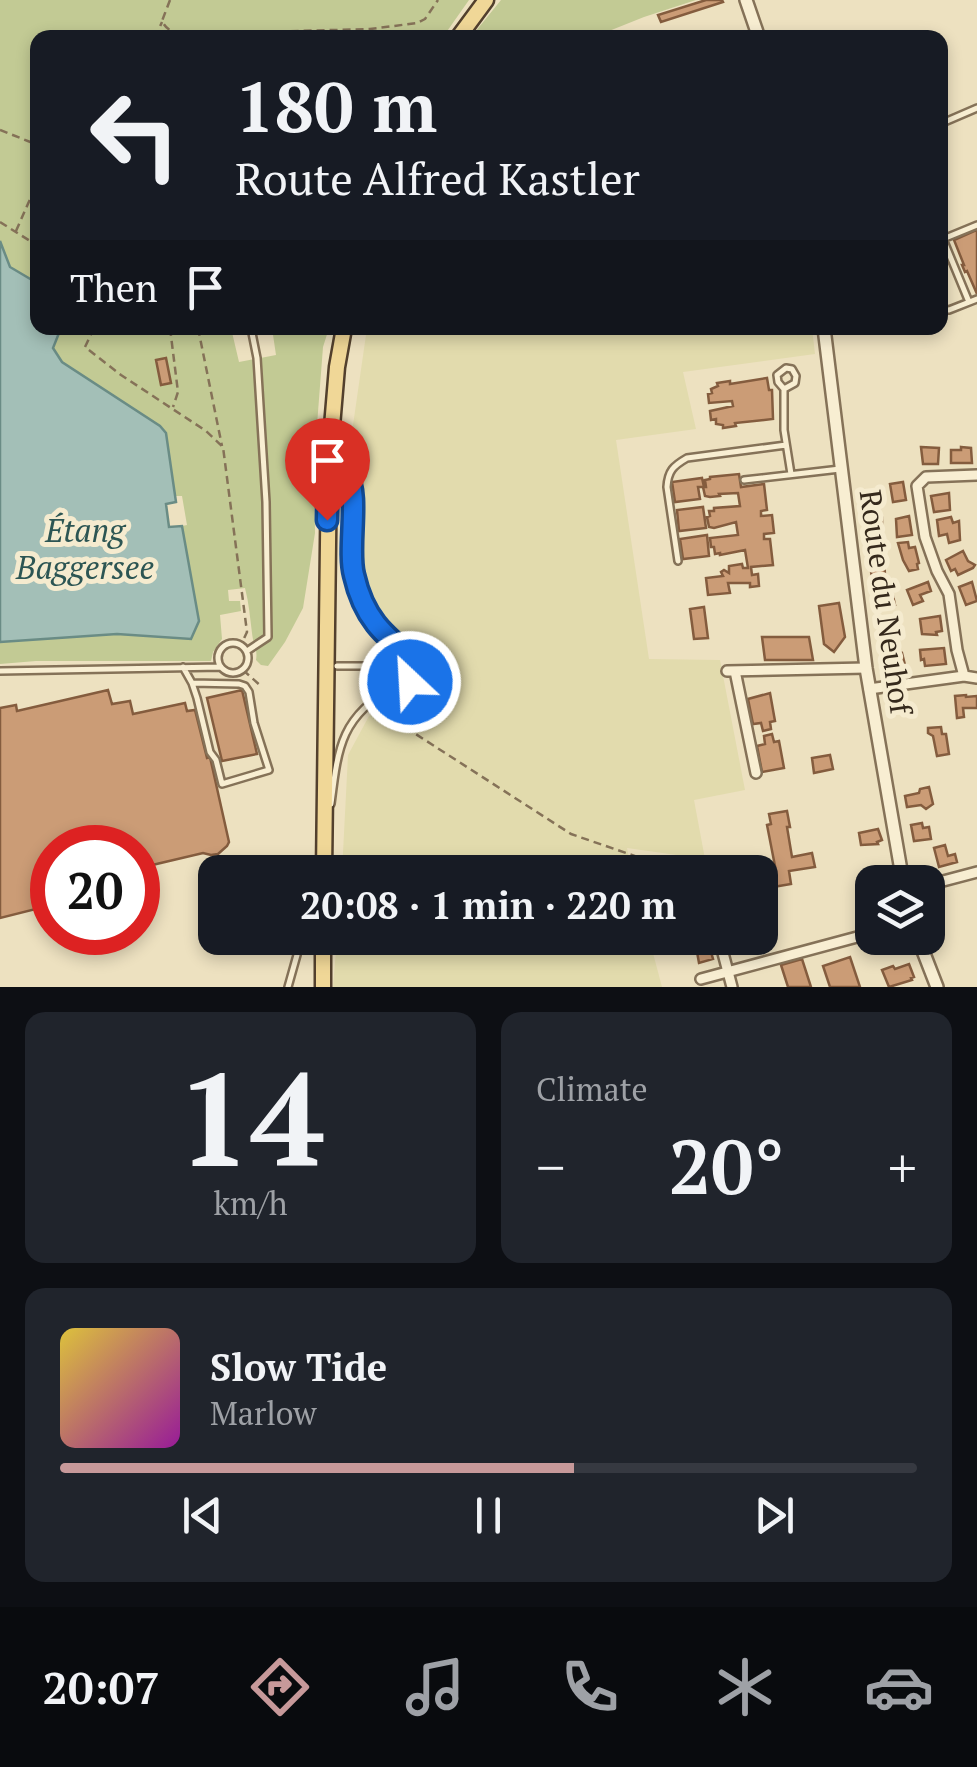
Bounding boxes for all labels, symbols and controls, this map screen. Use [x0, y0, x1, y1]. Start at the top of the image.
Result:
text: 180 m [235, 59, 437, 152]
icon: left [70, 70, 200, 200]
text: Route Alfred Kastler [235, 148, 640, 208]
icon: arrive [178, 260, 233, 315]
text: Then [70, 263, 158, 313]
pin [285, 418, 370, 521]
icon: arrive [300, 433, 355, 488]
street label: Route du Neuhof [850, 487, 922, 718]
water label: Étang Baggersee [15, 509, 154, 588]
position arrow [358, 630, 462, 734]
speed limit sign: 20 [30, 825, 160, 955]
map controls [855, 865, 945, 955]
button: layers [855, 865, 945, 955]
text: 20:08 · 1 min · 220 m [300, 880, 676, 930]
text: 14 [177, 1031, 324, 1203]
text: Climate [536, 1068, 648, 1110]
text: 20° [669, 1116, 784, 1215]
text: − [536, 1130, 565, 1203]
text: + [888, 1130, 917, 1203]
text: km/h [214, 1182, 287, 1224]
text: Slow Tide [210, 1342, 387, 1392]
text: Marlow [210, 1392, 316, 1434]
icon: previous [175, 1488, 230, 1543]
icon: pause [461, 1488, 516, 1543]
icon: next [747, 1488, 802, 1543]
icon: directions [245, 1652, 315, 1722]
icon: music [400, 1652, 470, 1722]
icon: phone [555, 1652, 625, 1722]
icon: climate [710, 1652, 780, 1722]
icon: car [864, 1652, 934, 1722]
text: 20:07 [42, 1657, 160, 1717]

